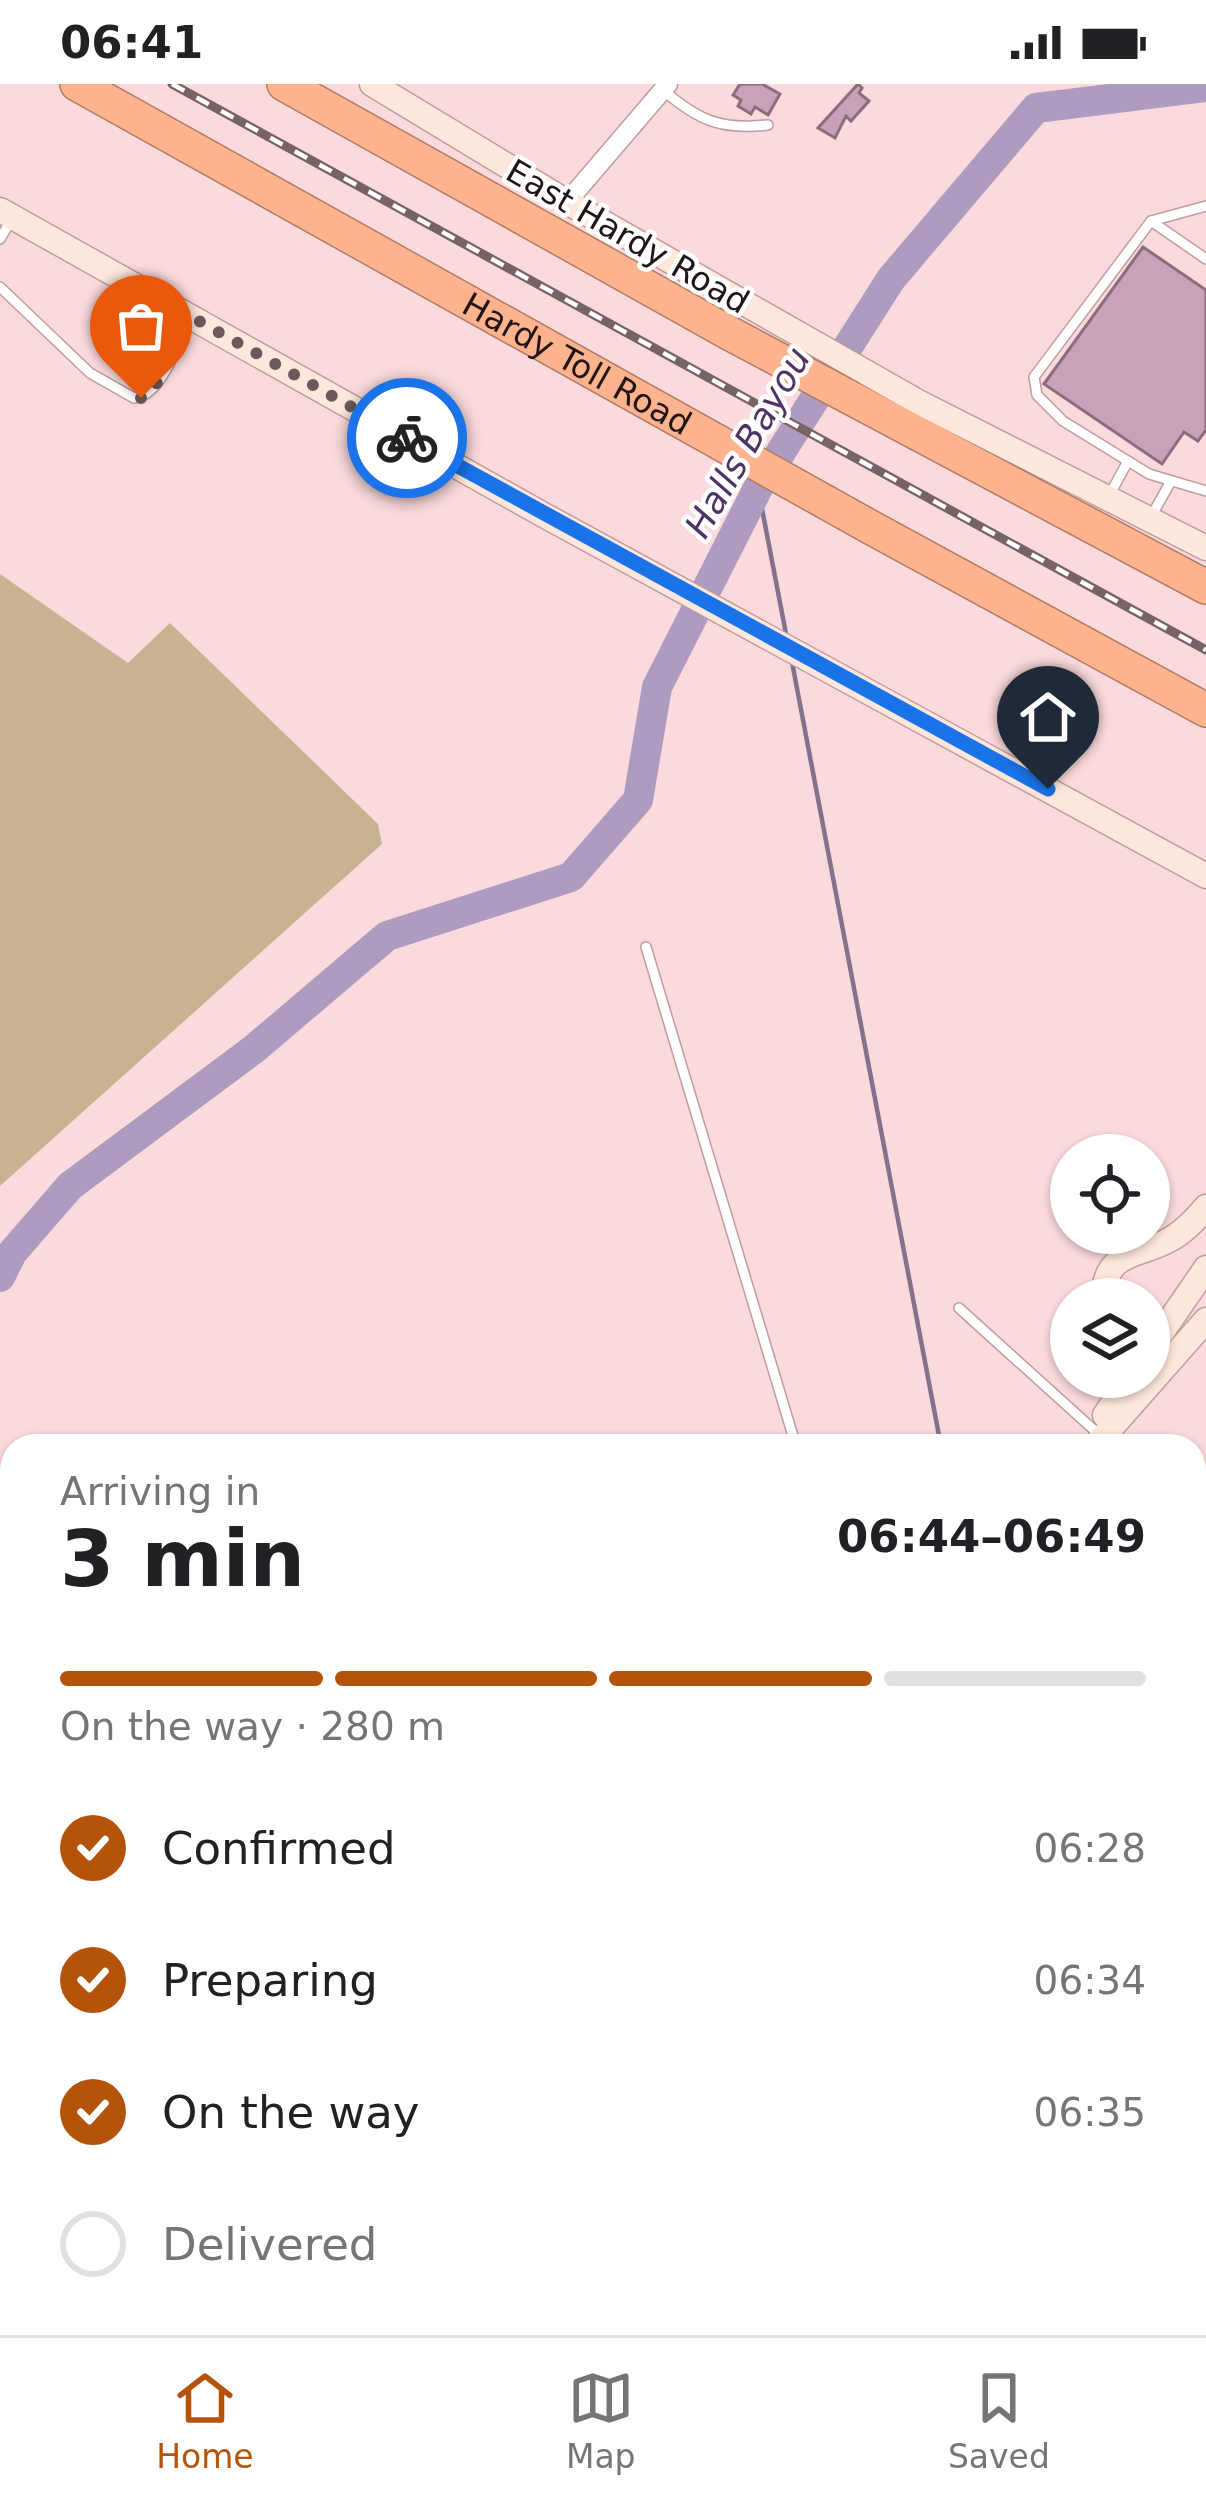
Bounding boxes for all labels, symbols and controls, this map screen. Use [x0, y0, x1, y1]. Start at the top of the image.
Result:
text: 06:41 [60, 16, 203, 69]
street label: East Hardy Road [500, 151, 756, 322]
pin [90, 275, 192, 398]
street label: Hardy Toll Road [456, 285, 698, 443]
icon: bag [108, 293, 174, 359]
water label: Halls Bayou [677, 340, 818, 544]
courier [347, 378, 467, 498]
icon: bike [374, 405, 440, 471]
pin [997, 666, 1099, 789]
icon: home [1015, 684, 1081, 750]
map controls [1050, 1134, 1170, 1398]
button: locate [1050, 1134, 1170, 1254]
button: layers [1050, 1278, 1170, 1398]
text: Arriving in [60, 1469, 260, 1514]
text: 06:44–06:49 [837, 1510, 1146, 1563]
text: 3 min [60, 1514, 305, 1604]
text: On the way · 280 m [60, 1704, 445, 1749]
icon: check [60, 1815, 126, 1881]
text: Confirmed [162, 1822, 396, 1875]
text: 06:28 [1034, 1826, 1146, 1871]
icon: check [60, 1947, 126, 2013]
text: Preparing [162, 1954, 378, 2007]
text: 06:34 [1034, 1958, 1146, 2003]
icon: check [60, 2079, 126, 2145]
text: On the way [162, 2086, 419, 2139]
text: 06:35 [1034, 2090, 1146, 2135]
text: Delivered [162, 2218, 377, 2271]
tab: Home [156, 2365, 254, 2476]
tab: Map [566, 2365, 636, 2476]
tab: Saved [948, 2365, 1050, 2476]

